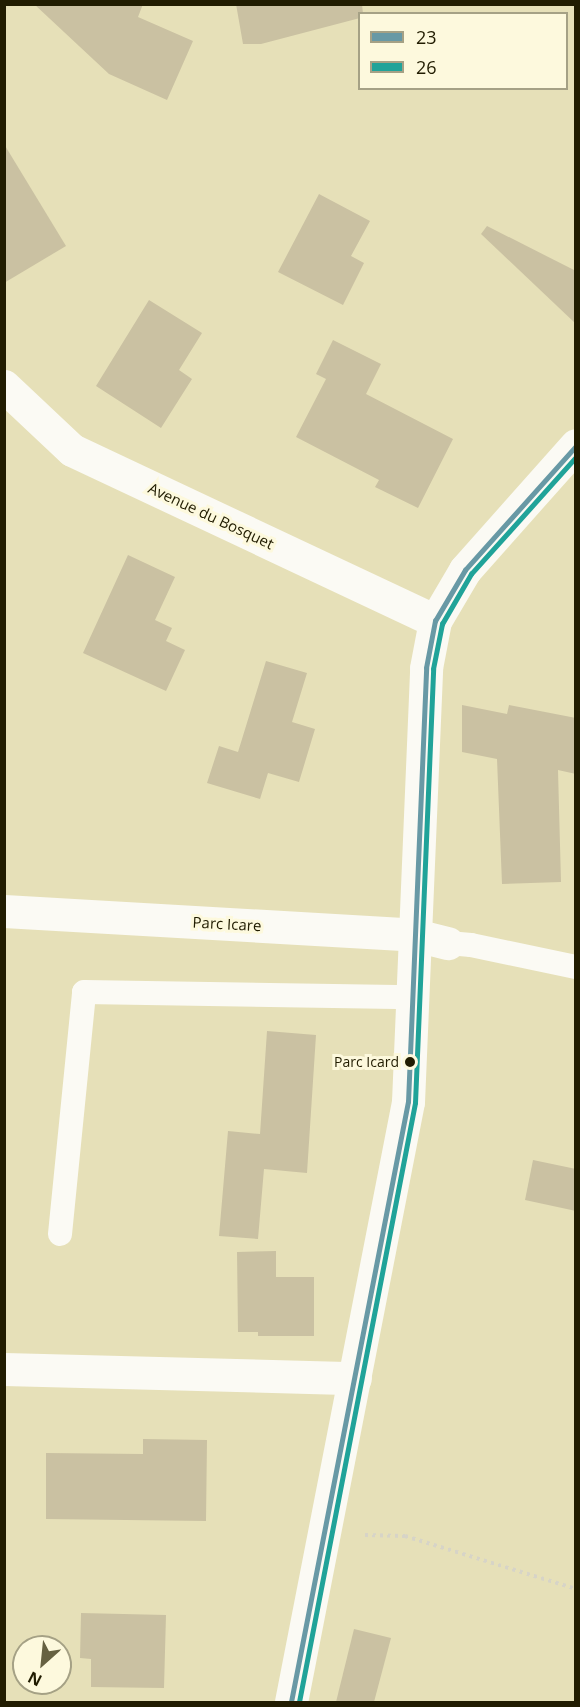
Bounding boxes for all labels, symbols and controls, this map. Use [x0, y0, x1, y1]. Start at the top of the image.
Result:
legend [358, 12, 568, 90]
text: 23 [416, 25, 437, 49]
text: 26 [416, 55, 437, 79]
street label: Avenue du Bosquet [145, 479, 277, 553]
street label: Parc Icare [192, 913, 262, 935]
place label: Parc Icard [334, 1054, 399, 1070]
marker: Parc Icard [404, 1056, 416, 1068]
north arrow [12, 1635, 72, 1695]
text: N [24, 1667, 46, 1692]

